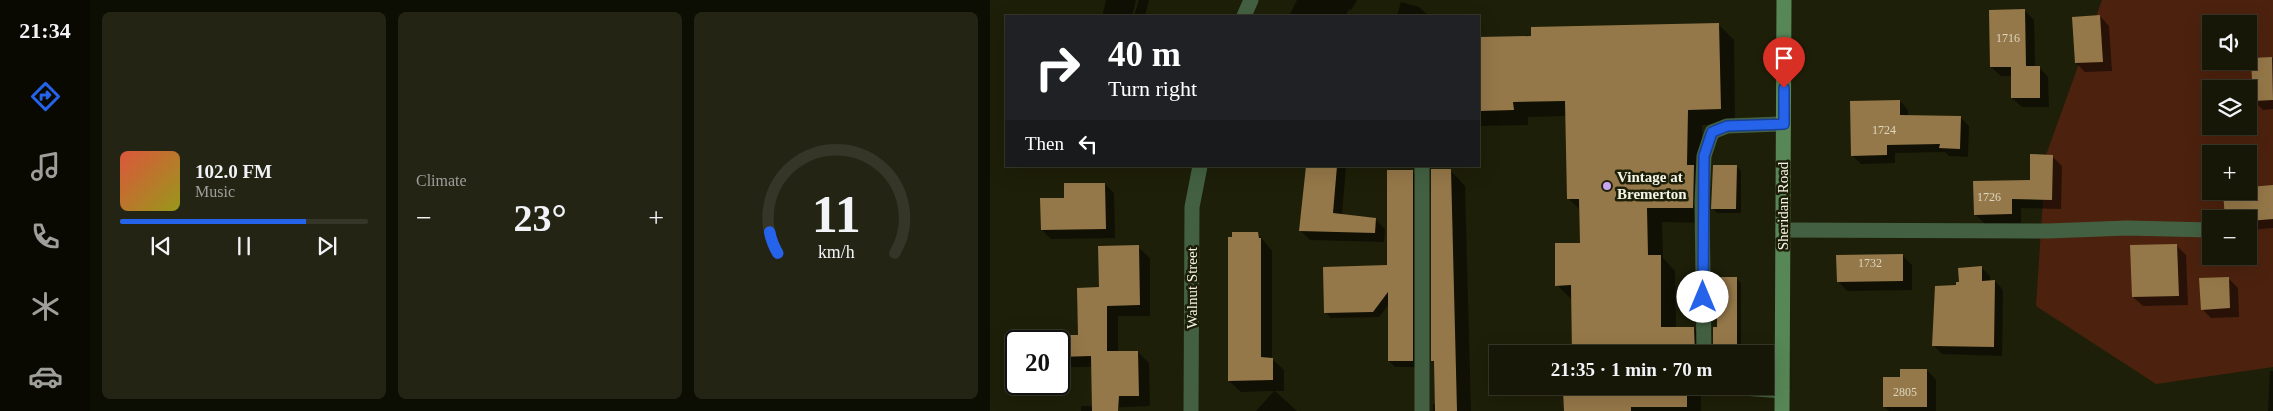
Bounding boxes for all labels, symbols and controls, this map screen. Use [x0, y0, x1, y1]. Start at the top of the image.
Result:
map controls [2202, 15, 2257, 265]
button: sound [2202, 15, 2257, 70]
text: 21:34 [19, 18, 71, 43]
house number: 1716 [1996, 31, 2020, 45]
icon: right [1025, 35, 1090, 100]
text: 40 m [1108, 35, 1181, 74]
pin [1763, 37, 1805, 88]
icon: arrive [1770, 44, 1798, 72]
text: Turn right [1108, 76, 1197, 101]
icon: directions [28, 79, 63, 114]
button: layers [2202, 80, 2257, 135]
house number: 1724 [1872, 123, 1896, 137]
icon: left [1074, 130, 1102, 158]
text: Then [1025, 133, 1064, 154]
button: + [2202, 145, 2257, 200]
icon: music [28, 149, 63, 184]
text: 102.0 FM [195, 161, 272, 182]
street label: Sheridan Road [1775, 161, 1791, 250]
place label: Vintage at Bremerton [1617, 169, 1687, 202]
text: Climate [416, 172, 467, 189]
marker: Vintage at Bremerton [1601, 180, 1613, 192]
text: Music [195, 183, 235, 200]
text: 11 [811, 186, 861, 243]
house number: 1726 [1977, 190, 2001, 204]
text: 23° [513, 197, 567, 239]
text: − [416, 202, 432, 233]
text: + [648, 202, 664, 233]
button: − [2202, 210, 2257, 265]
icon: phone [28, 219, 63, 254]
icon: previous [147, 232, 175, 260]
icon: pause [230, 232, 258, 260]
icon: next [313, 232, 341, 260]
text: km/h [818, 242, 854, 262]
street label: Walnut Street [1184, 246, 1200, 329]
house number: 1732 [1858, 256, 1882, 270]
position arrow [1676, 270, 1728, 322]
icon: climate [28, 289, 63, 324]
speed limit sign: 20 [1005, 330, 1070, 395]
icon: car [28, 359, 63, 394]
text: 21:35 · 1 min · 70 m [1551, 359, 1712, 380]
house number: 2805 [1893, 385, 1917, 399]

